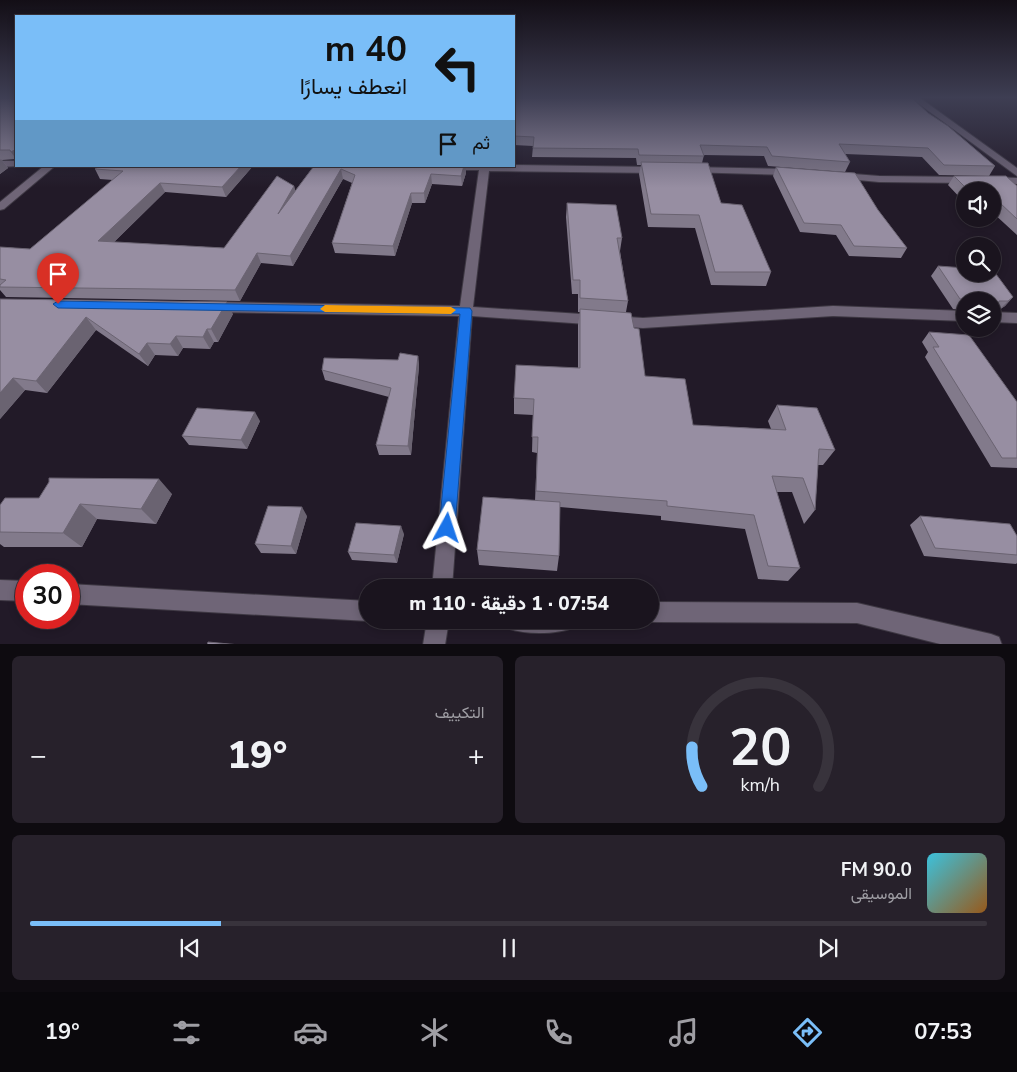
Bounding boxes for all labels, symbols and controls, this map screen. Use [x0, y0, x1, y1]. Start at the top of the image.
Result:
text: 40 m [325, 26, 407, 73]
icon: left [425, 35, 490, 100]
text: انعطف يسارًا [300, 72, 407, 102]
icon: arrive [434, 130, 462, 158]
text: ثم [472, 130, 490, 156]
map controls [956, 182, 1001, 337]
button: sound [956, 182, 1001, 227]
button: search [956, 237, 1001, 282]
pin [37, 253, 79, 304]
icon: arrive [44, 260, 72, 288]
button: layers [956, 292, 1001, 337]
position arrow [420, 501, 472, 553]
speed limit sign: 30 [15, 564, 80, 629]
text: 07:54 · 1 دقيقة · 110 m [409, 591, 609, 617]
text: التكييف [435, 702, 485, 724]
text: 20 [729, 712, 791, 783]
text: 19° [227, 730, 287, 781]
text: − [30, 737, 47, 775]
text: + [468, 737, 484, 775]
text: km/h [740, 773, 779, 797]
text: 90.0 FM [841, 857, 912, 883]
text: الموسيقى [851, 883, 912, 905]
icon: previous [176, 934, 204, 962]
icon: pause [495, 934, 523, 962]
icon: next [814, 934, 842, 962]
icon: filters [169, 1015, 204, 1050]
icon: car [293, 1015, 328, 1050]
icon: climate [417, 1015, 452, 1050]
icon: phone [541, 1015, 576, 1050]
icon: music [666, 1015, 701, 1050]
icon: directions [790, 1015, 825, 1050]
text: 19° [45, 1017, 79, 1047]
text: 07:53 [914, 1017, 972, 1047]

